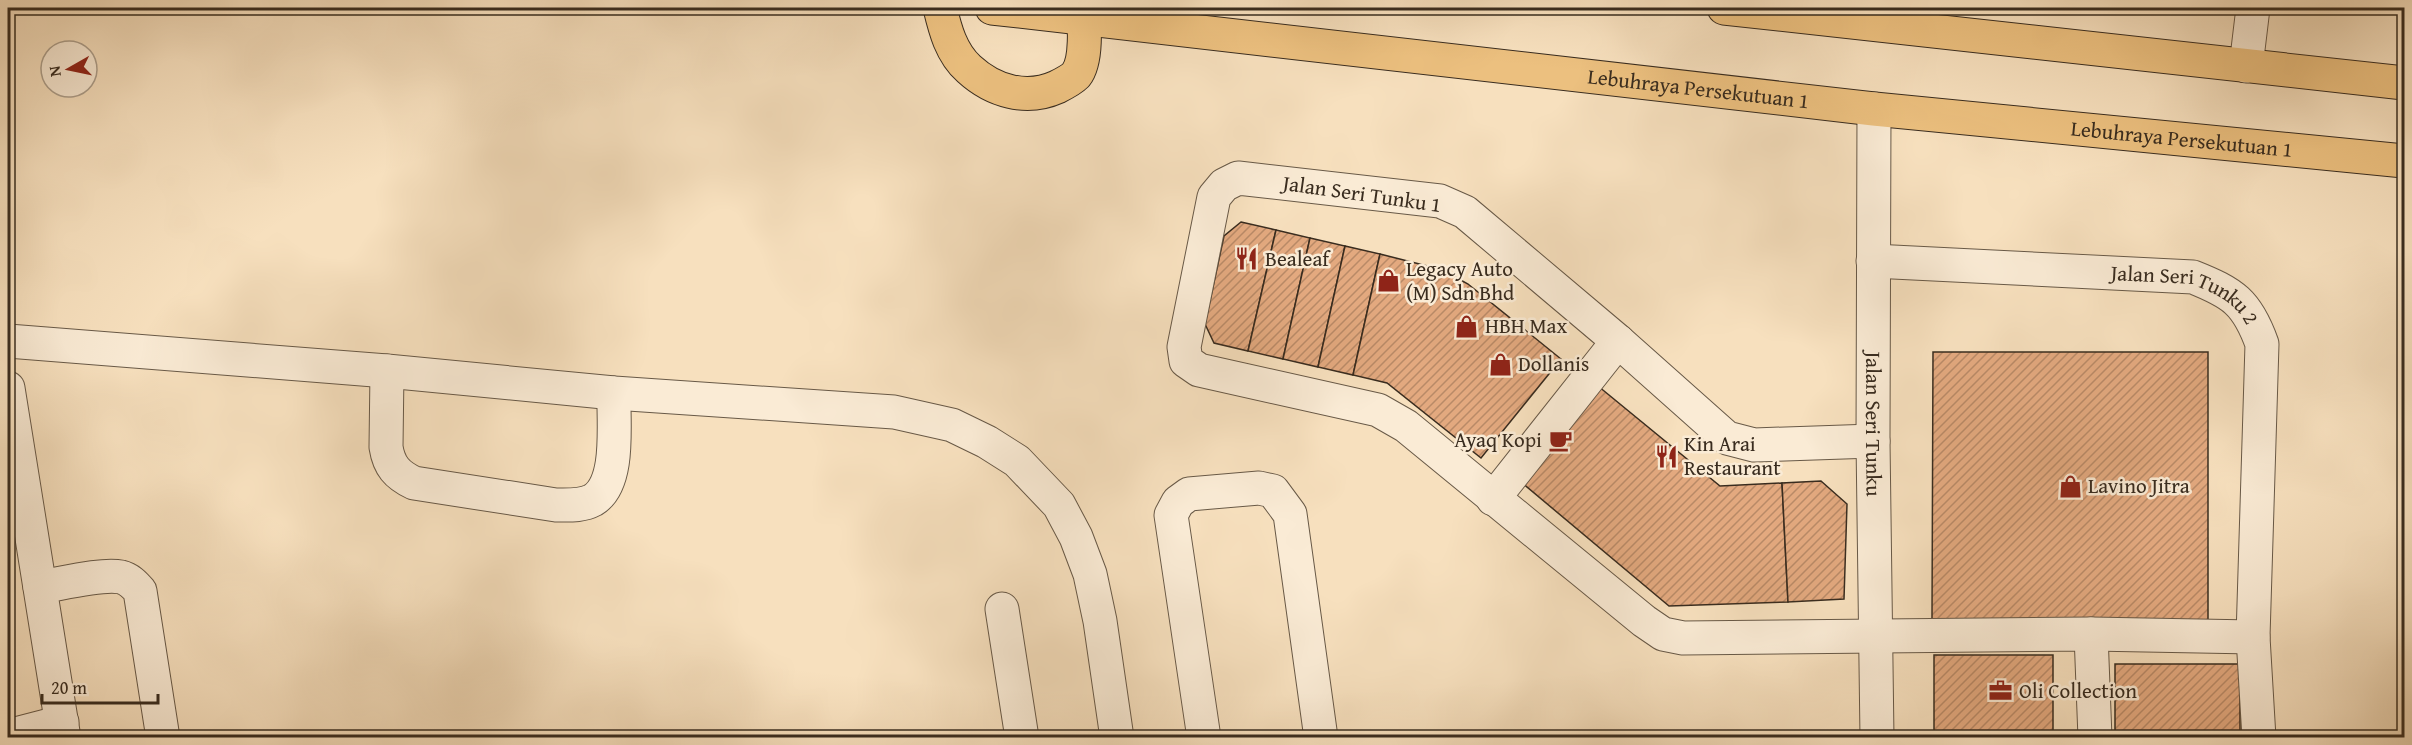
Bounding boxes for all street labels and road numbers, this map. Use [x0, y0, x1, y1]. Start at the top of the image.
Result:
street label: Lebuhraya Persekutuan 1 [1586, 60, 1811, 116]
street label: Lebuhraya Persekutuan 1 [2070, 112, 2294, 165]
street label: Jalan Seri Tunku 1 [1278, 167, 1443, 220]
street label: Jalan Seri Tunku 2 [2107, 257, 2267, 330]
street label: Jalan Seri Tunku [1858, 348, 1890, 497]

